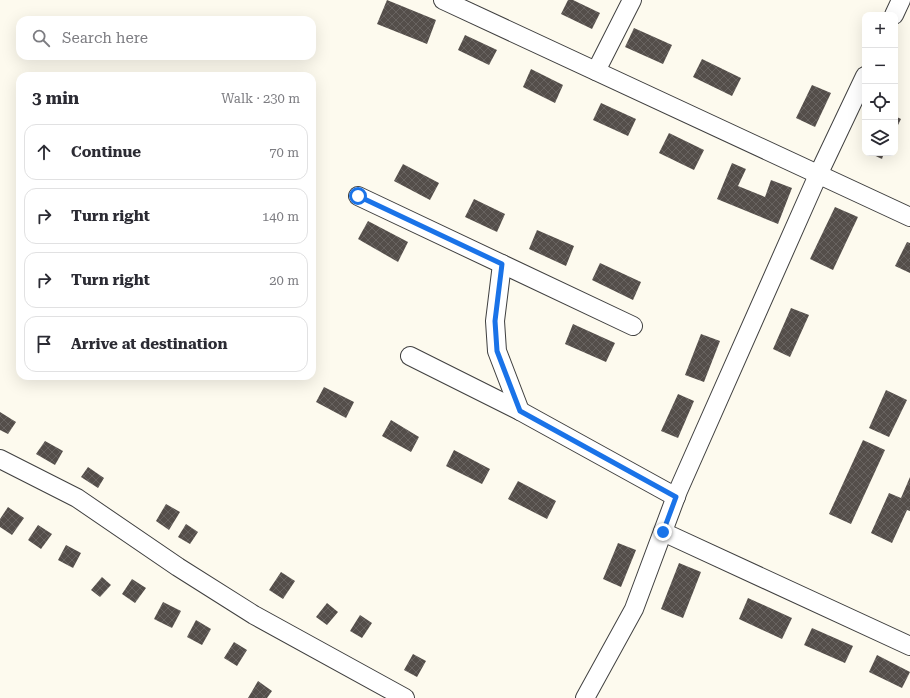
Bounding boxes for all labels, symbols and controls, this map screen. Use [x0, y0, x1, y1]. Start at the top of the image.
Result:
map controls [862, 12, 898, 156]
button: + [862, 12, 898, 48]
search box [16, 16, 316, 60]
icon: search [30, 27, 52, 49]
text: Search here [62, 29, 148, 47]
button: − [862, 48, 898, 84]
button: locate [862, 84, 898, 120]
text: 3 min [32, 88, 79, 108]
text: Walk · 230 m [221, 91, 300, 106]
button: layers [862, 120, 898, 156]
icon: ahead [33, 141, 55, 163]
text: Continue [71, 143, 141, 161]
text: 70 m [269, 145, 299, 160]
route start [349, 187, 367, 205]
icon: right [33, 205, 55, 227]
text: Turn right [71, 207, 150, 225]
text: 140 m [262, 209, 299, 224]
icon: right [33, 269, 55, 291]
text: Turn right [71, 271, 150, 289]
text: 20 m [269, 273, 299, 288]
icon: arrive [33, 333, 55, 355]
text: Arrive at destination [71, 335, 227, 353]
route end [654, 523, 672, 541]

